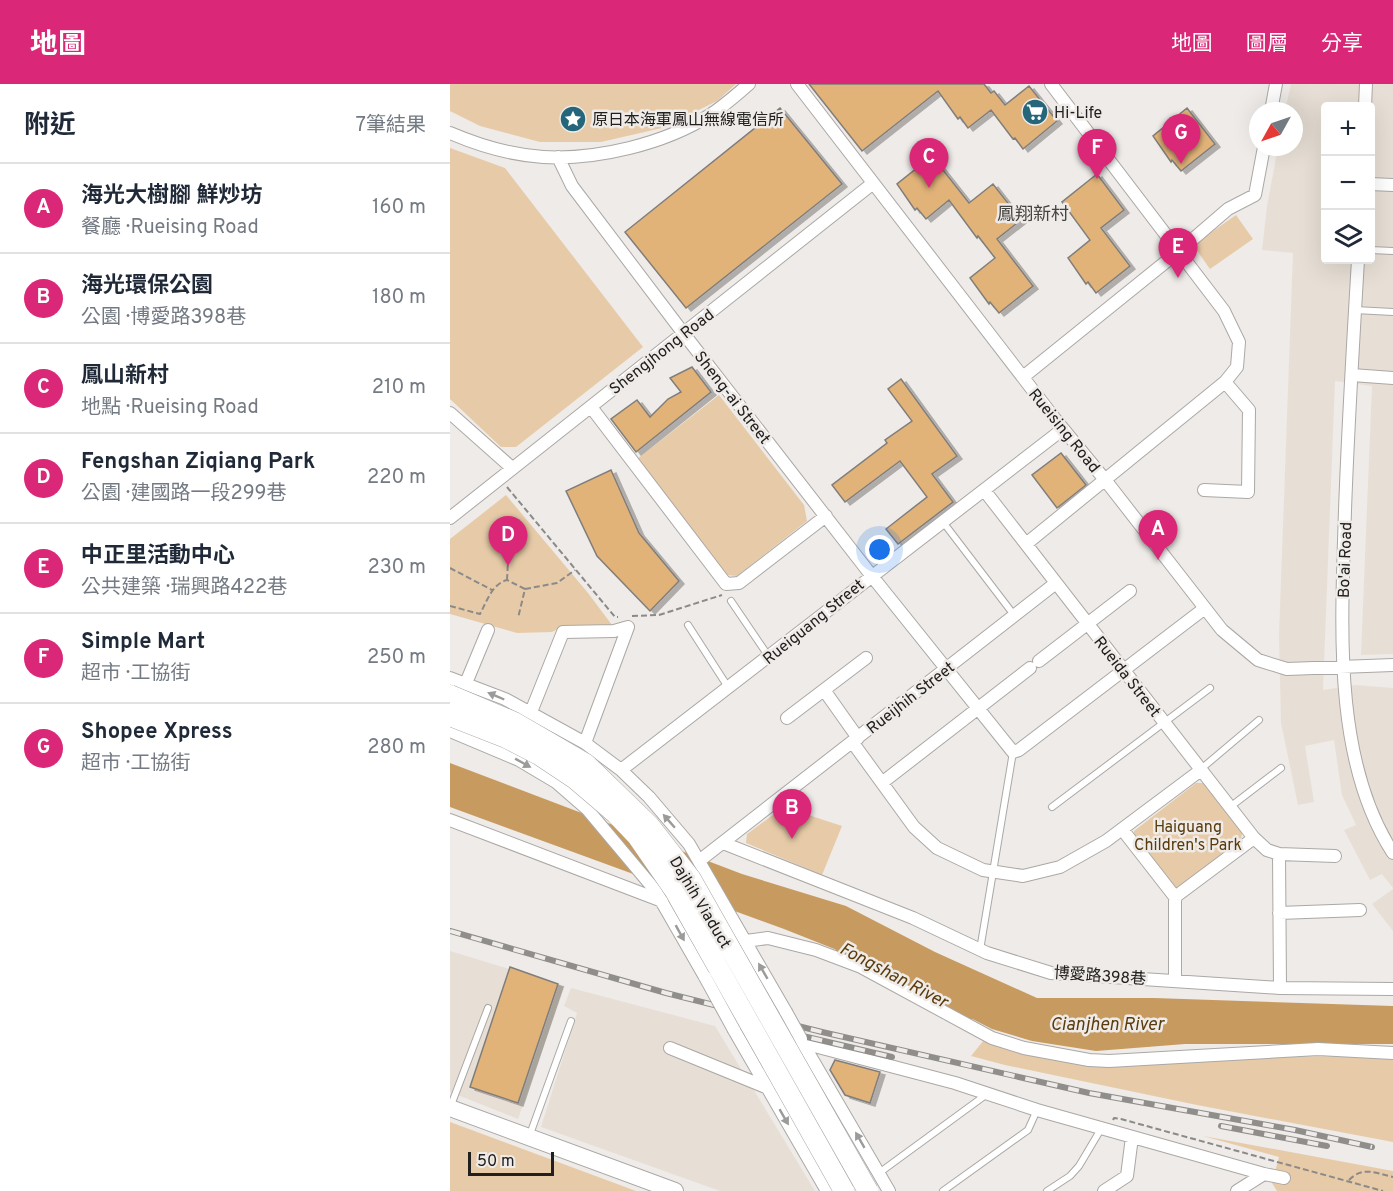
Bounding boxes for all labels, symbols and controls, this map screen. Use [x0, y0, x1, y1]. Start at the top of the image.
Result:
text: 地圖 [30, 28, 86, 64]
text: 地圖 [1171, 31, 1213, 58]
text: 圖層 [1246, 31, 1288, 58]
text: 分享 [1321, 31, 1363, 58]
supermarket icon: Hi-Life [1020, 97, 1050, 127]
north arrow [1249, 102, 1303, 156]
map controls [1321, 102, 1375, 264]
button: + [1321, 102, 1375, 156]
place icon: 原日本海軍鳳山無線電信所 [558, 104, 588, 134]
place label: Hi-Life [1054, 104, 1102, 124]
text: 附近 [24, 110, 76, 143]
place label: 原日本海軍鳳山無線電信所 [592, 111, 784, 131]
text: 7筆結果 [356, 113, 426, 139]
pin: G [1162, 115, 1200, 164]
pin: F [1078, 130, 1116, 179]
pin: C [910, 138, 948, 188]
button: − [1321, 156, 1375, 210]
text: 海光大樹腳 鮮炒坊 [81, 183, 263, 210]
text: A [36, 195, 51, 221]
text: 160 m [372, 195, 426, 221]
district label: 鳳翔新村 [997, 204, 1069, 227]
button: layers [1321, 210, 1375, 264]
text: 餐廳 · Rueising Road [81, 215, 259, 241]
pin: E [1158, 228, 1198, 278]
text: 海光環保公園 [81, 273, 213, 300]
text: B [37, 285, 50, 311]
text: 180 m [372, 285, 426, 311]
text: 公園 · 博愛路398巷 [81, 305, 246, 331]
street label: Shengjhong Road [606, 305, 719, 400]
street label: Sheng-ai Street [689, 348, 774, 449]
text: 鳳山新村 [81, 363, 169, 390]
text: C [37, 375, 50, 401]
text: 210 m [372, 375, 426, 401]
street label: Rueising Road [1023, 385, 1104, 477]
text: 地點 · Rueising Road [81, 395, 259, 421]
text: Fengshan Ziqiang Park [81, 449, 315, 476]
text: D [36, 465, 51, 491]
text: 220 m [367, 465, 426, 491]
text: 公園 · 建國路一段299巷 [81, 481, 287, 507]
pin: A [1138, 510, 1178, 560]
pin: D [488, 516, 528, 566]
street label: Bo'ai Road [1335, 522, 1357, 599]
your location [865, 535, 894, 564]
text: 中正里活動中心 [81, 543, 235, 570]
text: E [37, 555, 50, 581]
text: 230 m [367, 555, 426, 581]
text: 公共建築 · 瑞興路422巷 [81, 575, 287, 601]
street label: Rueiguang Street [759, 576, 869, 670]
text: Simple Mart [81, 629, 205, 656]
street label: Rueida Street [1089, 633, 1164, 722]
text: F [38, 645, 49, 671]
text: 250 m [367, 645, 426, 671]
street label: Rueijhih Street [863, 658, 959, 739]
text: 超市 · 工協街 [81, 661, 190, 687]
one-way arrow [486, 691, 504, 701]
text: Shopee Xpress [81, 719, 233, 746]
text: G [37, 735, 50, 761]
text: 280 m [367, 735, 426, 761]
text: 超市 · 工協街 [81, 751, 190, 777]
one-way arrow [515, 757, 531, 768]
pin: B [772, 790, 812, 839]
one-way arrow [662, 813, 676, 828]
park label: Haiguang Children's Park [1134, 818, 1242, 856]
street label: Dajhih Viaduct [664, 853, 735, 953]
one-way arrow [675, 925, 685, 942]
water label: Fongshan River [835, 938, 953, 1015]
one-way arrow [757, 963, 768, 979]
street label: 博愛路398巷 [1053, 964, 1147, 990]
water label: Cianjhen River [1050, 1014, 1166, 1037]
one-way arrow [779, 1109, 790, 1125]
one-way arrow [855, 1132, 865, 1149]
scale bar [468, 1149, 554, 1176]
text: 50 m [477, 1152, 515, 1172]

